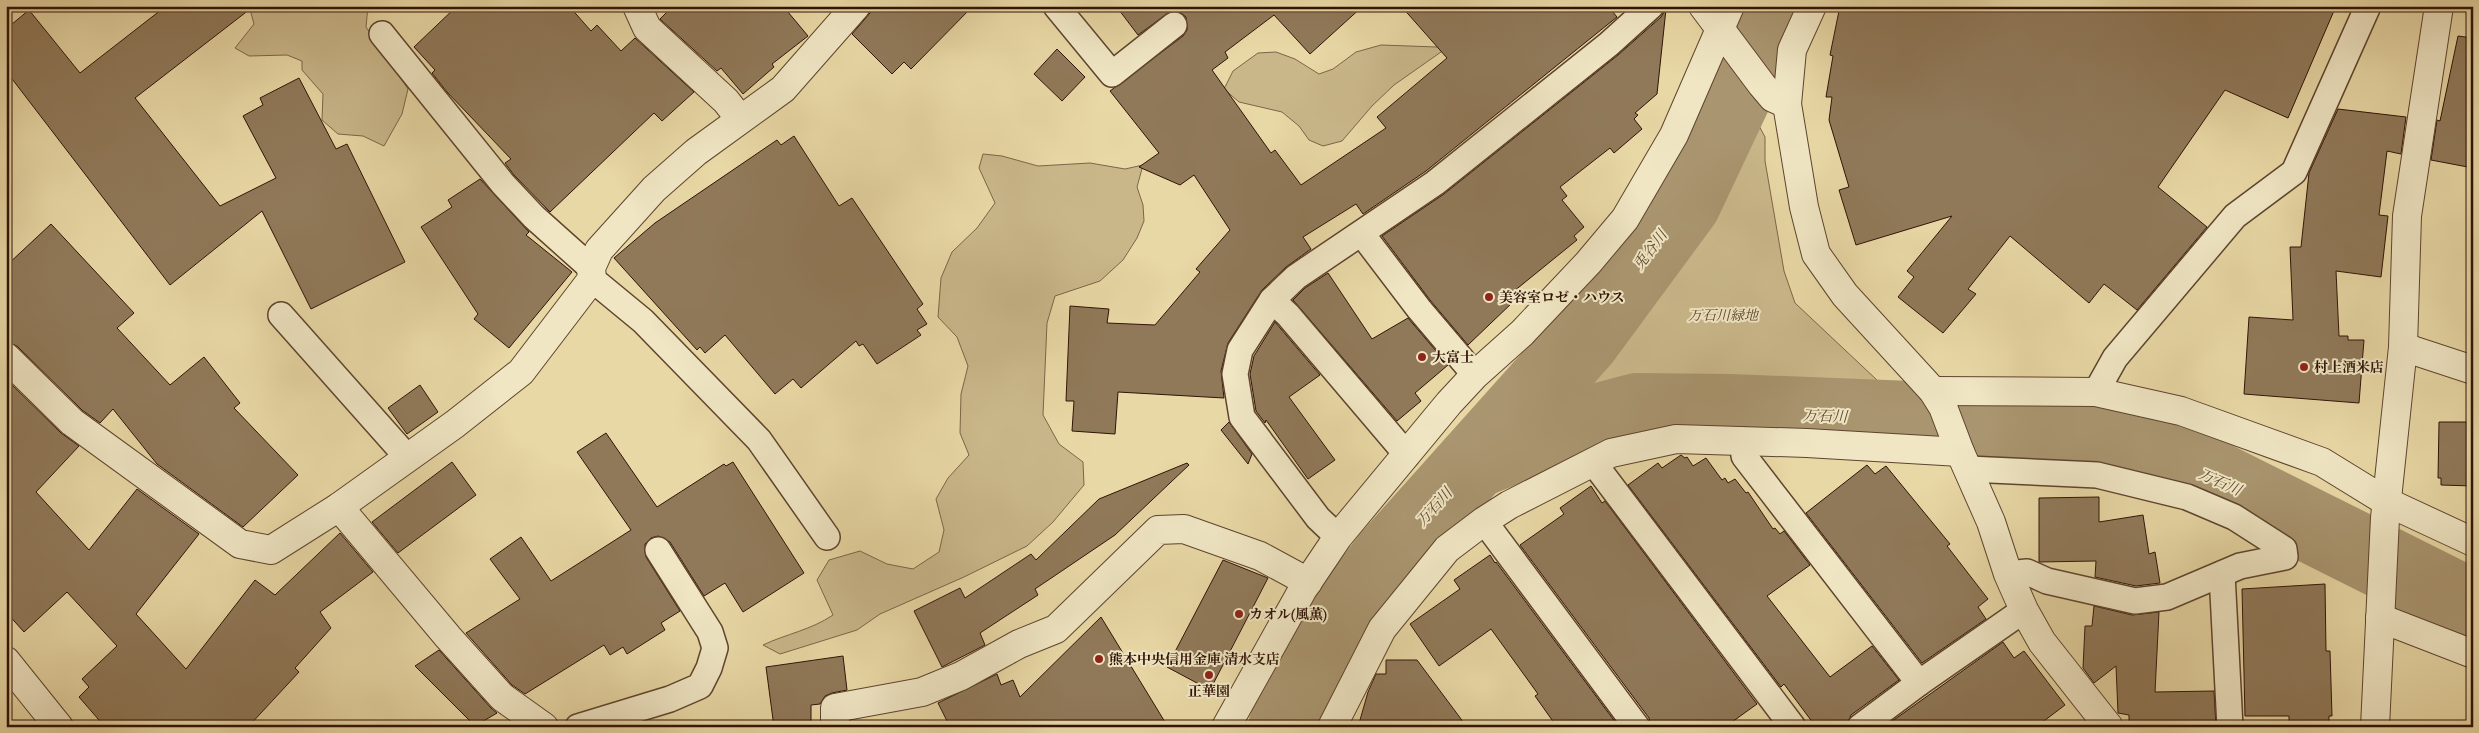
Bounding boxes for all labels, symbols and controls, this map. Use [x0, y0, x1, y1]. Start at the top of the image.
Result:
water label: 兎谷川 [1629, 225, 1672, 273]
place label: 美容室ロゼ・ハウス [1499, 289, 1625, 306]
marker: 美容室ロゼ・ハウス [1483, 291, 1495, 303]
park label: 万石川緑地 [1688, 307, 1760, 324]
place label: 大富士 [1432, 349, 1474, 366]
marker: 大富士 [1416, 351, 1428, 363]
place label: 村上酒米店 [2314, 359, 2384, 376]
marker: 村上酒米店 [2298, 361, 2310, 373]
water label: 万石川 [1802, 406, 1850, 426]
water label: 万石川 [2196, 465, 2246, 500]
water label: 万石川 [1412, 483, 1457, 530]
place label: カオル(風薫) [1249, 606, 1327, 623]
marker: カオル(風薫) [1233, 608, 1245, 620]
place label: 熊本中央信用金庫 清水支店 [1109, 651, 1280, 668]
marker: 熊本中央信用金庫 清水支店 [1093, 653, 1105, 665]
marker: 正華園 [1203, 669, 1215, 681]
place label: 正華園 [1188, 683, 1230, 700]

